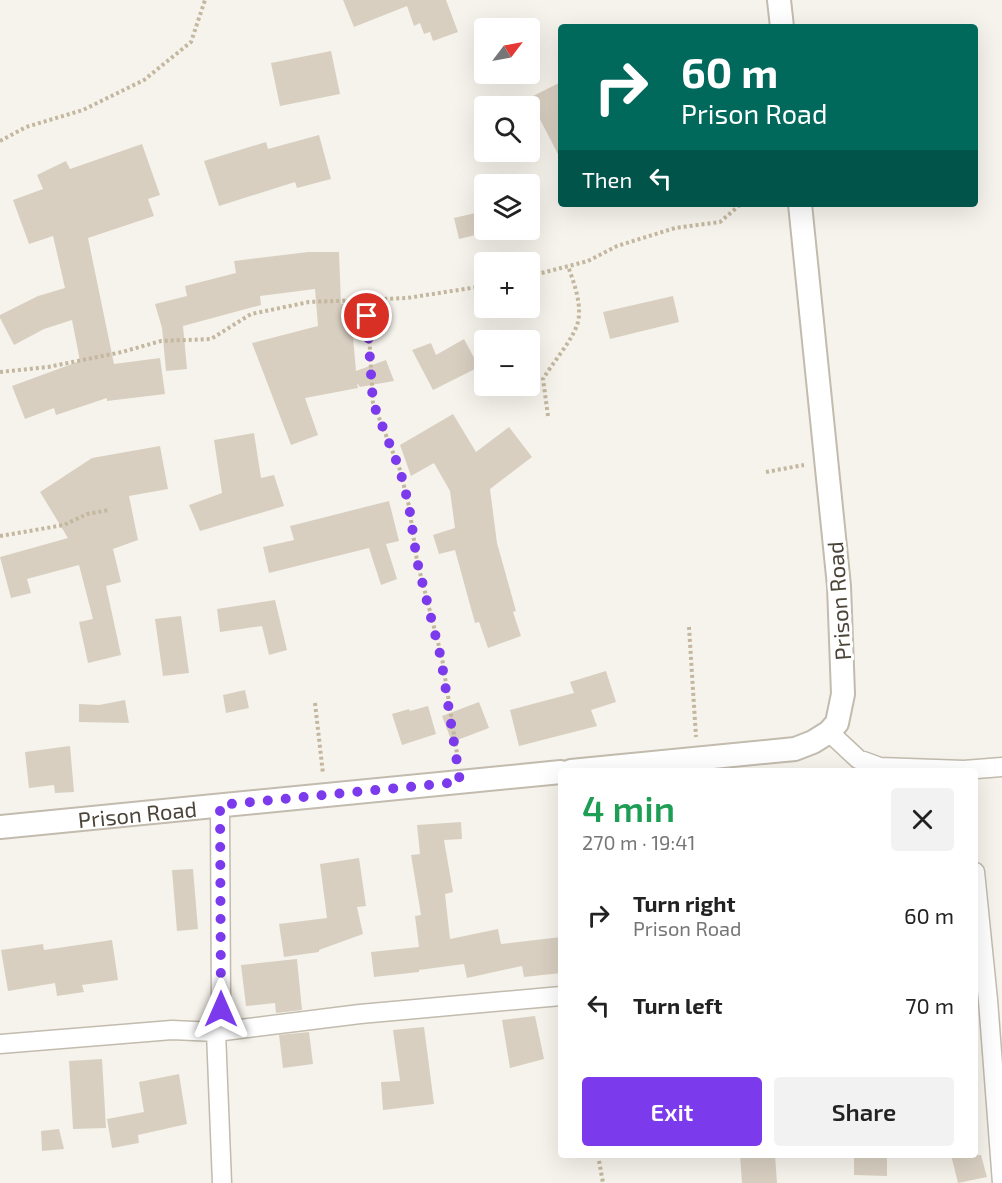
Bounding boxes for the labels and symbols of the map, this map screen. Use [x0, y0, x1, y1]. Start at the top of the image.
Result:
north arrow [474, 18, 540, 84]
pin [341, 290, 392, 341]
street label: Prison Road [821, 541, 855, 661]
street label: Prison Road [77, 795, 198, 832]
position arrow [189, 977, 253, 1041]

